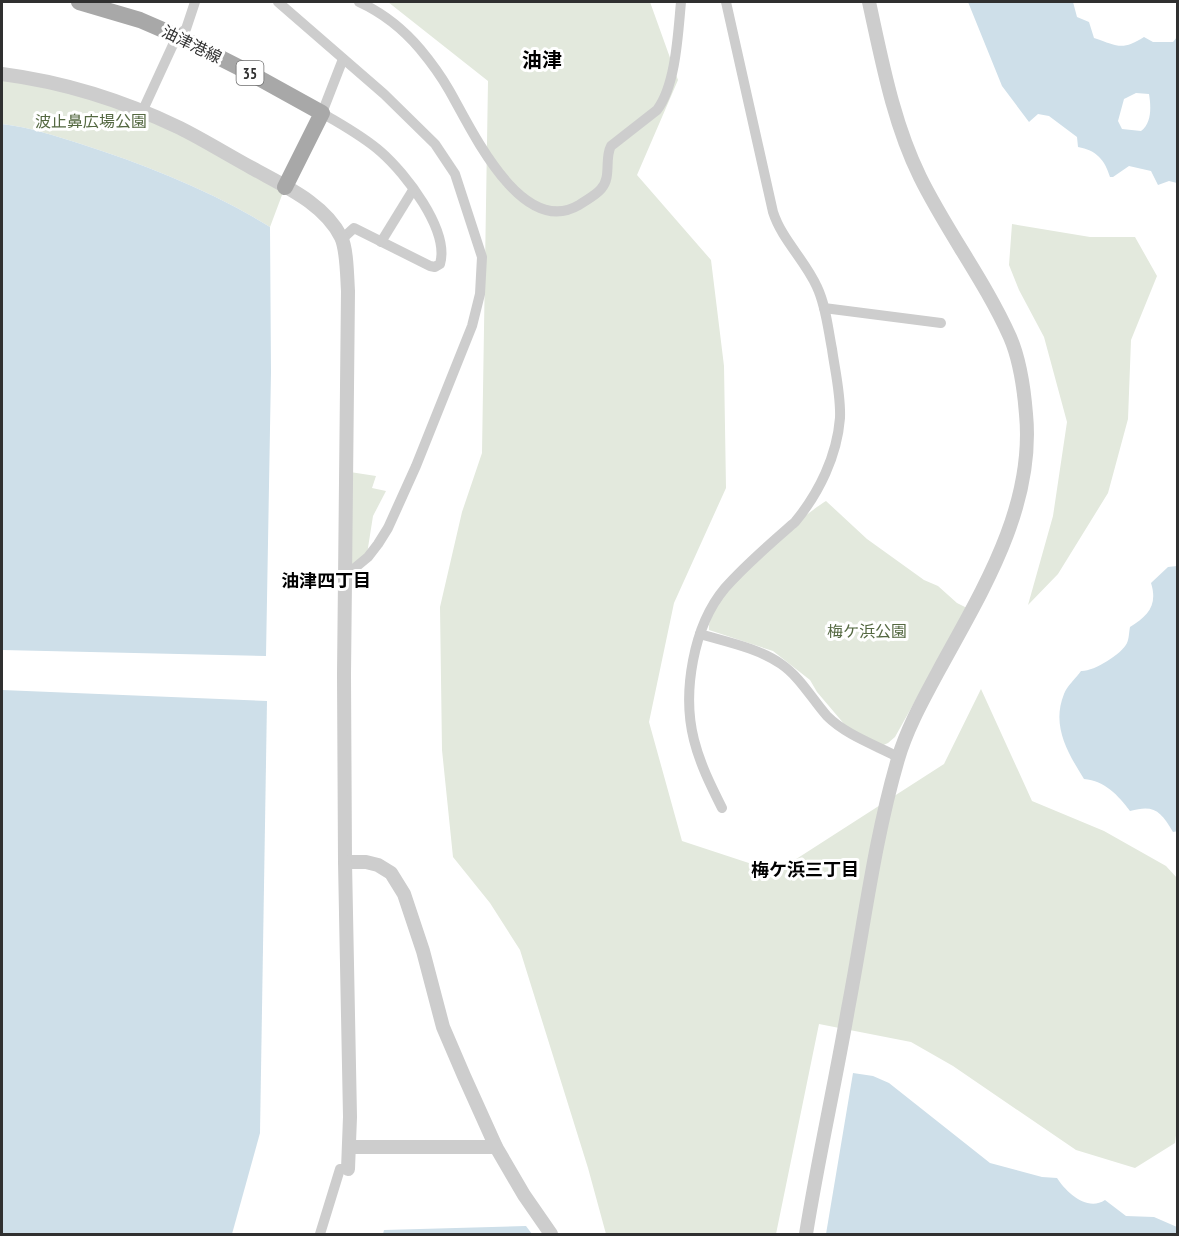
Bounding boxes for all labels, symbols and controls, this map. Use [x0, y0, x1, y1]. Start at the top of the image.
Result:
street label: 油津港線 [159, 21, 225, 67]
district label: 油津 [522, 47, 562, 73]
road number: 35 [236, 61, 264, 85]
park label: 波止鼻広場公園 [35, 111, 147, 131]
district label: 油津四丁目 [281, 569, 371, 592]
park label: 梅ケ浜公園 [827, 621, 907, 641]
district label: 梅ケ浜三丁目 [751, 858, 859, 881]

